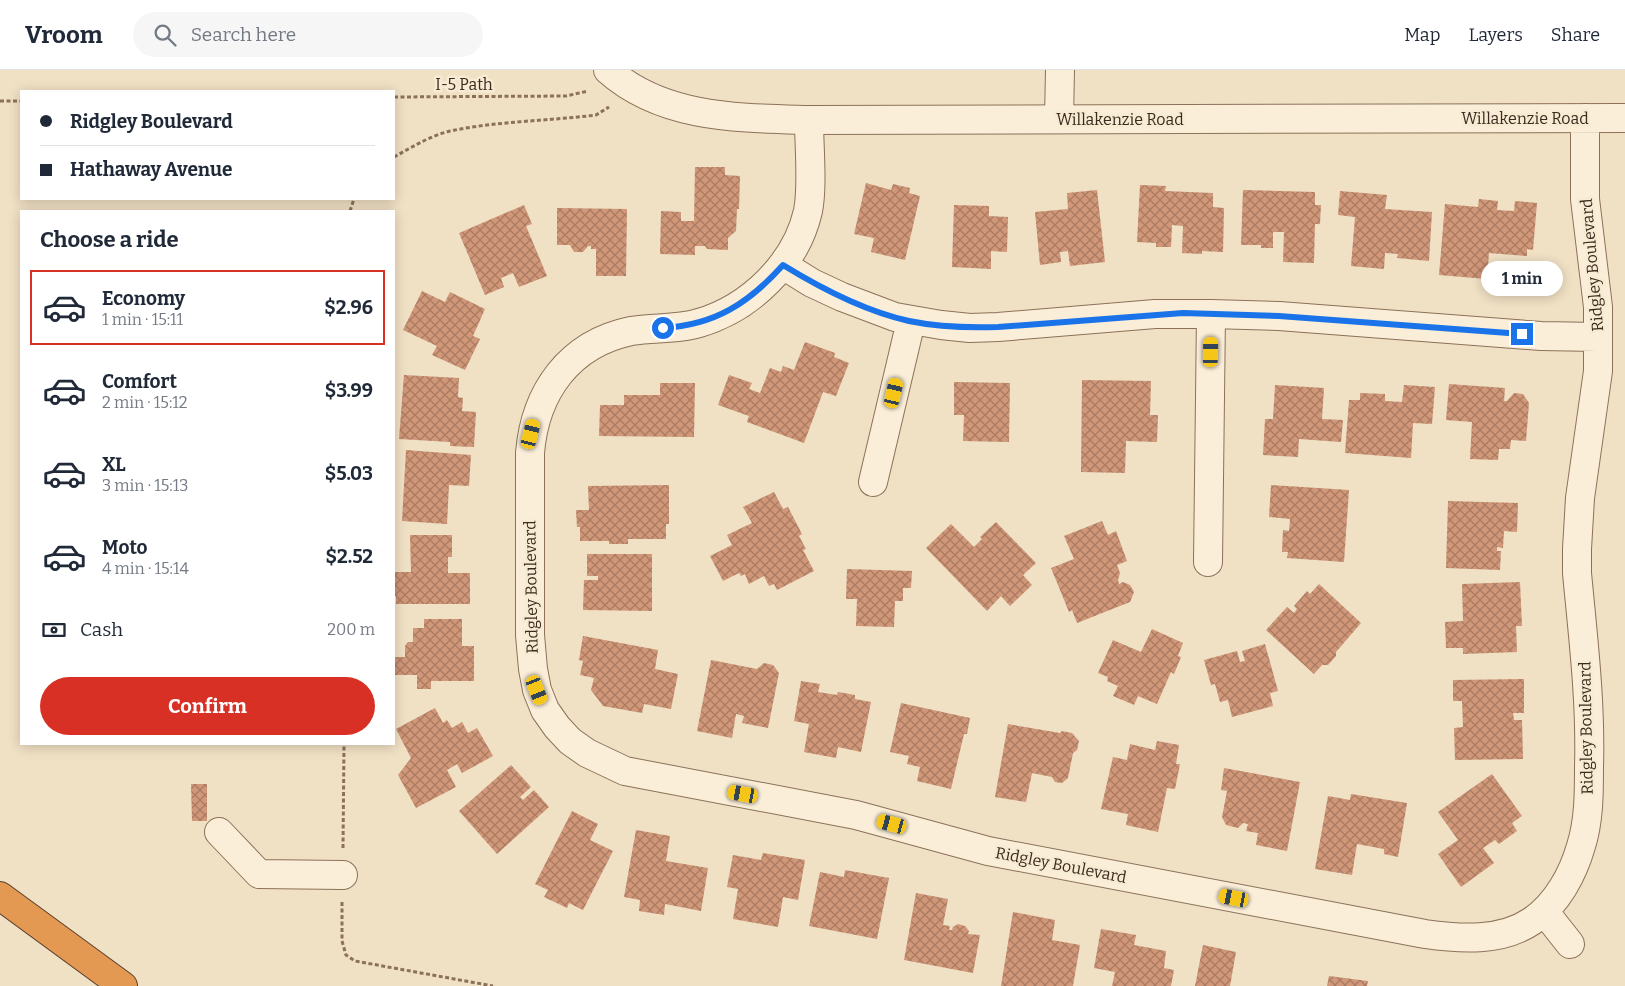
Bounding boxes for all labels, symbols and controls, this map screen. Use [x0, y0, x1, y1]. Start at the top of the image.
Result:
search box [133, 12, 483, 57]
text: Vroom [25, 21, 103, 49]
icon: search [151, 21, 179, 49]
text: Search here [191, 23, 296, 46]
text: Map [1404, 24, 1440, 46]
text: Layers [1468, 24, 1523, 46]
text: Share [1551, 24, 1600, 46]
street label: I-5 Path [435, 75, 493, 94]
street label: Willakenzie Road [1461, 109, 1589, 128]
text: Ridgley Boulevard [70, 110, 233, 133]
street label: Willakenzie Road [1056, 110, 1184, 129]
text: Hathaway Avenue [70, 158, 233, 181]
street label: Ridgley Boulevard [1577, 197, 1607, 332]
text: Choose a ride [40, 226, 179, 253]
callout: 1 min [1481, 262, 1563, 296]
text: 1 min [1502, 269, 1542, 288]
icon: car [42, 285, 87, 330]
text: Economy [102, 287, 185, 310]
text: $2.96 [324, 296, 373, 319]
text: 1 min · 15:11 [102, 310, 183, 329]
route start [652, 317, 674, 339]
route end [1511, 323, 1533, 345]
car [1203, 337, 1218, 367]
icon: car [42, 368, 87, 413]
text: Comfort [102, 370, 177, 393]
car [883, 377, 904, 409]
text: $3.99 [325, 379, 373, 402]
text: 2 min · 15:12 [102, 393, 187, 412]
car [520, 418, 541, 450]
icon: car [42, 451, 87, 496]
text: XL [102, 453, 126, 476]
text: $5.03 [325, 462, 373, 485]
text: 3 min · 15:13 [102, 476, 188, 495]
street label: Ridgley Boulevard [520, 520, 542, 654]
icon: car [42, 534, 87, 579]
text: Moto [102, 536, 148, 559]
text: $2.52 [326, 545, 373, 568]
text: 4 min · 15:14 [102, 559, 189, 578]
icon: cash [40, 616, 68, 644]
text: Cash [80, 618, 123, 641]
text: 200 m [327, 620, 375, 639]
street label: Ridgley Boulevard [1575, 661, 1597, 795]
car [524, 673, 549, 707]
button: Confirm [40, 677, 375, 735]
car [726, 784, 759, 804]
car [875, 813, 908, 835]
street label: Ridgley Boulevard [994, 843, 1129, 887]
car [1217, 888, 1250, 908]

